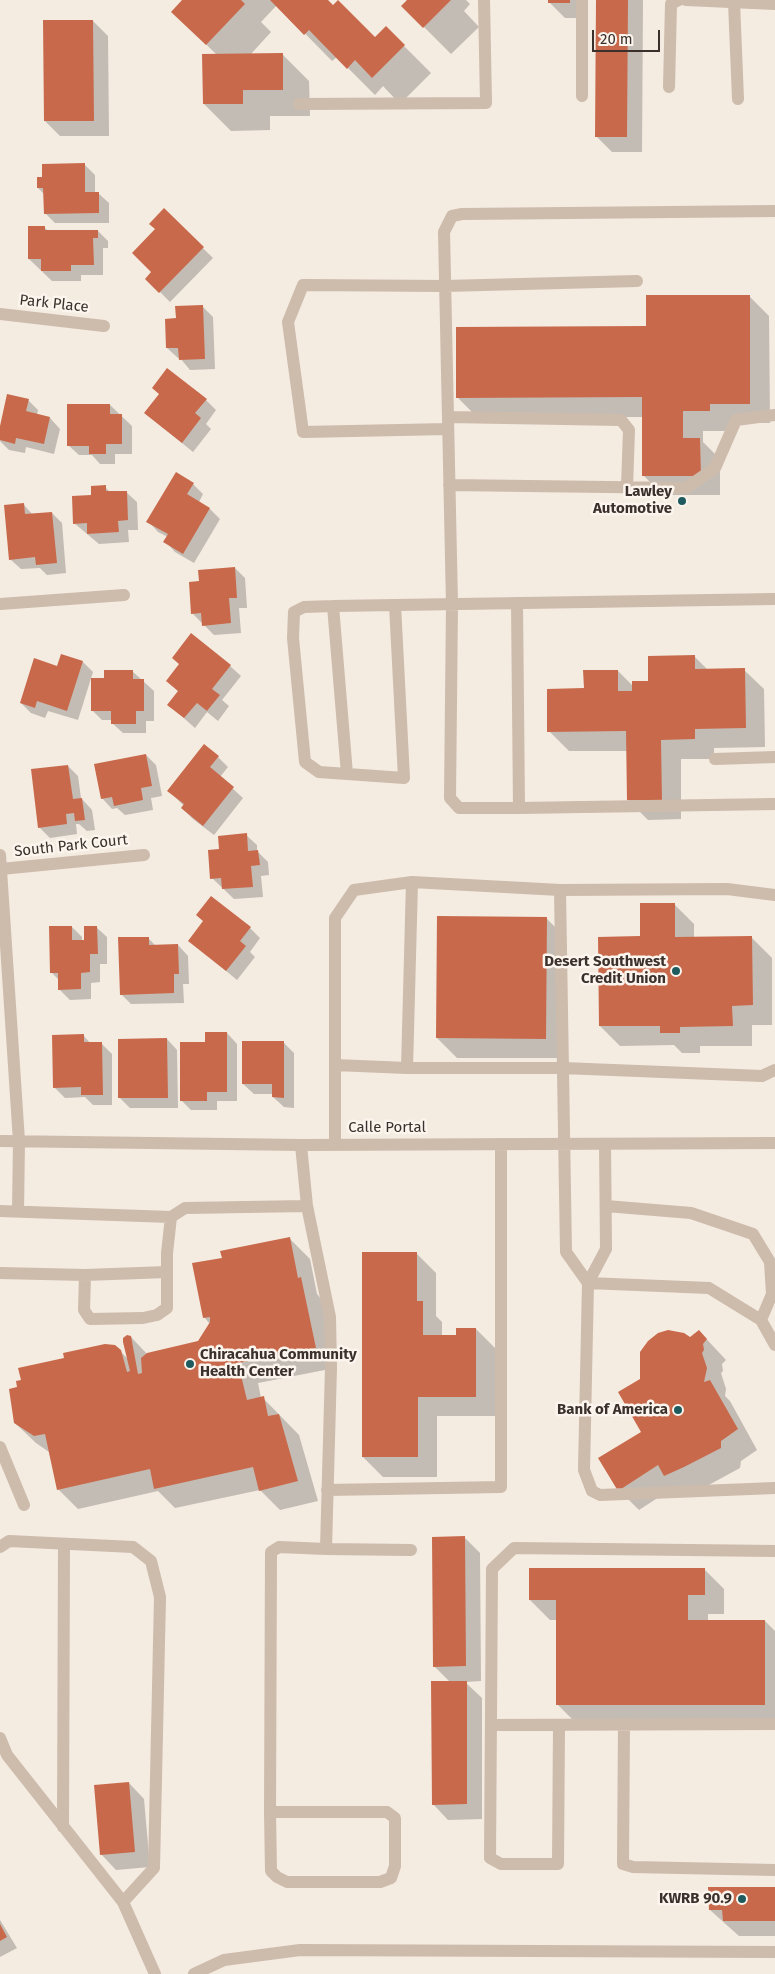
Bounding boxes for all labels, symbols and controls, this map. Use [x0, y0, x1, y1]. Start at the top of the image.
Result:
scale bar [595, 20, 662, 52]
text: 20 m [600, 30, 633, 48]
street label: Park Place [18, 291, 90, 317]
place label: Lawley Automotive [593, 483, 672, 518]
marker: Lawley Automotive [676, 495, 688, 507]
street label: South Park Court [13, 831, 129, 861]
place label: Desert Southwest Credit Union [544, 953, 666, 988]
marker: Desert Southwest Credit Union [670, 965, 682, 977]
street label: Calle Portal [348, 1119, 426, 1137]
place label: Chiracahua Community Health Center [200, 1346, 357, 1381]
marker: Chiracahua Community Health Center [184, 1358, 196, 1370]
place label: Bank of America [557, 1401, 668, 1419]
marker: Bank of America [672, 1404, 684, 1416]
place label: KWRB 90.9 [659, 1890, 732, 1908]
marker: KWRB 90.9 [736, 1893, 748, 1905]

